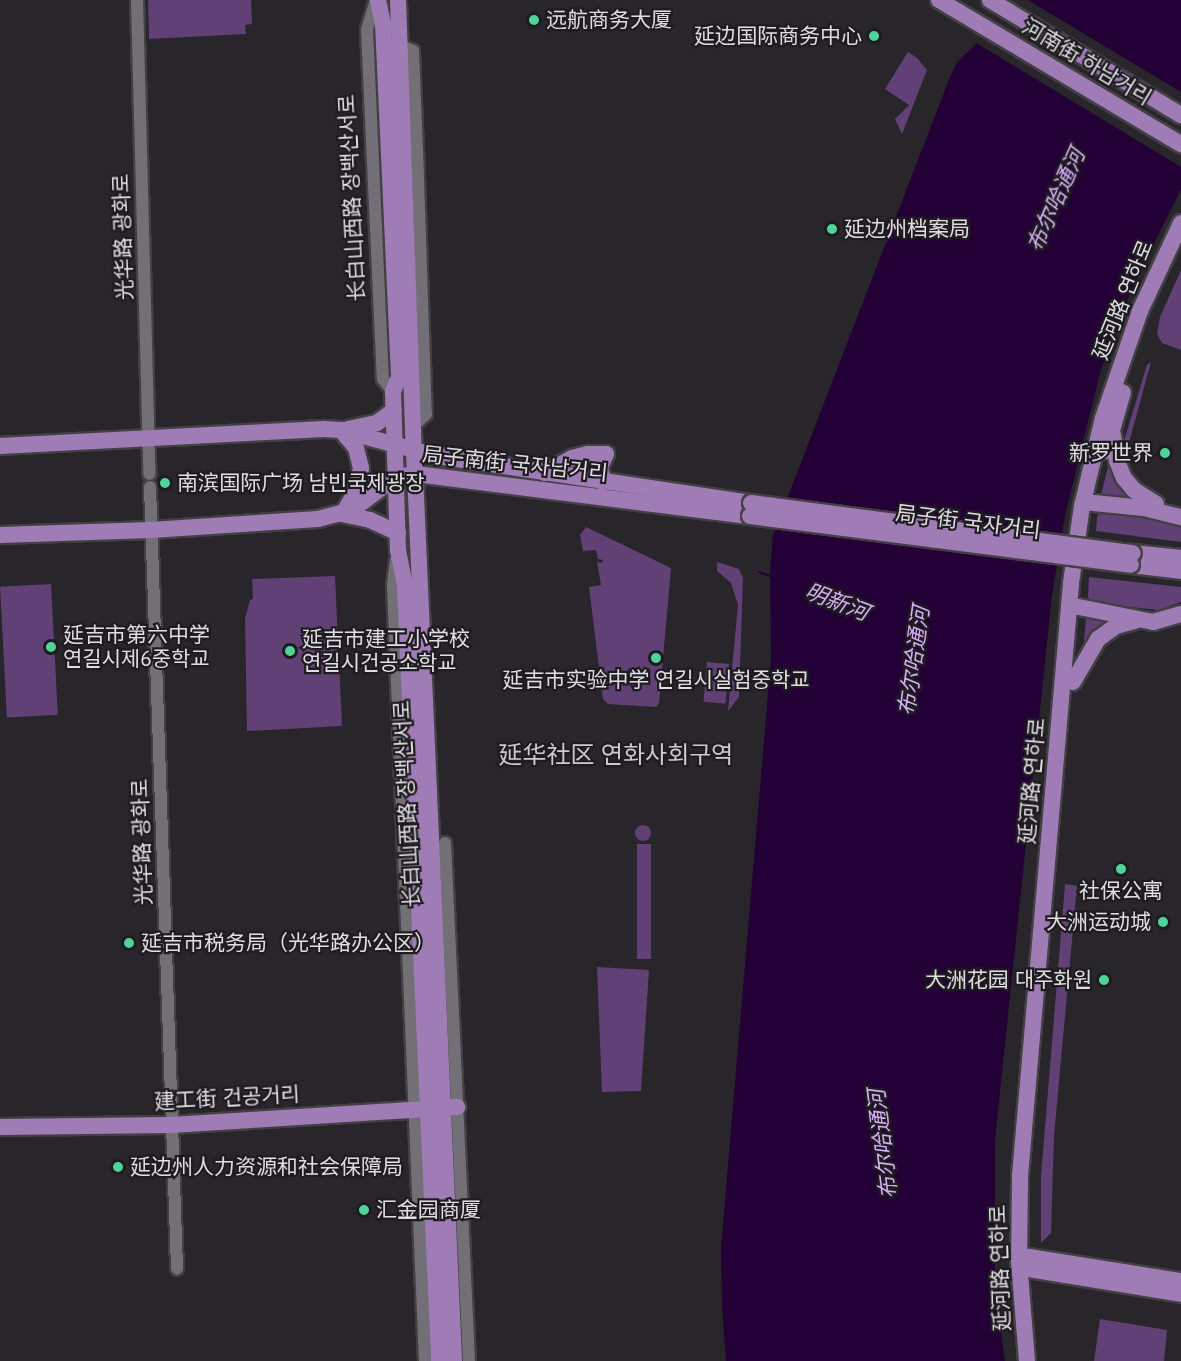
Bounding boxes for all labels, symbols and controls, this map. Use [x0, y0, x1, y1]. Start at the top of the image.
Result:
place label: 远航商务大厦 [546, 7, 672, 33]
marker: 远航商务大厦 [527, 13, 541, 27]
street label: 河南街 하남거리 [1018, 14, 1156, 110]
place label: 延边国际商务中心 [694, 23, 862, 49]
marker: 延边国际商务中心 [867, 29, 881, 43]
street label: 长白山西路 장백산서로 [334, 94, 370, 302]
water label: 布尔哈通河 [1022, 144, 1090, 256]
street label: 光华路 광화로 [108, 173, 138, 301]
place label: 延边州档案局 [844, 216, 970, 242]
marker: 延边州档案局 [825, 222, 839, 236]
street label: 延河路 연하로 [1088, 237, 1158, 363]
place label: 新罗世界 [1069, 440, 1153, 466]
street label: 局子南街 국자남거리 [421, 442, 609, 486]
marker: 新罗世界 [1158, 446, 1172, 460]
place label: 南滨国际广场 남빈국제광장 [177, 470, 425, 496]
marker: 南滨国际广场 남빈국제광장 [158, 476, 172, 490]
street label: 局子街 국자거리 [894, 501, 1042, 543]
water label: 明新河 [801, 578, 873, 626]
water label: 布尔哈通河 [893, 605, 935, 717]
place label: 延吉市第六中学 연길시제6중학교 [63, 622, 210, 672]
place label: 延吉市建工小学校 연길시건공소학교 [302, 626, 470, 676]
marker: 延吉市第六中学 연길시제6중학교 [44, 640, 58, 654]
marker: 延吉市建工小学校 연길시건공소학교 [283, 644, 297, 658]
marker: 延吉市实验中学 연길시실험중학교 [649, 651, 663, 665]
place label: 延吉市实验中学 연길시실험중학교 [502, 667, 810, 693]
street label: 长白山西路 장백산서로 [389, 700, 425, 908]
street label: 延河路 연하로 [1014, 717, 1050, 845]
district label: 延华社区 연화사회구역 [499, 741, 733, 769]
street label: 光华路 광화로 [127, 778, 157, 906]
marker: 社保公寓 [1114, 862, 1128, 876]
place label: 社保公寓 [1079, 878, 1163, 904]
place label: 大洲运动城 [1046, 909, 1151, 935]
marker: 大洲运动城 [1156, 915, 1170, 929]
place label: 延吉市税务局（光华路办公区） [141, 930, 435, 956]
marker: 延吉市税务局（光华路办公区） [122, 936, 136, 950]
place label: 大洲花园 대주화원 [925, 967, 1092, 993]
marker: 大洲花园 대주화원 [1097, 973, 1111, 987]
street label: 建工街 건공거리 [153, 1082, 301, 1114]
water label: 布尔哈通河 [863, 1088, 903, 1200]
place label: 延边州人力资源和社会保障局 [130, 1154, 403, 1180]
marker: 延边州人力资源和社会保障局 [111, 1160, 125, 1174]
place label: 汇金园商厦 [376, 1197, 481, 1223]
marker: 汇金园商厦 [357, 1203, 371, 1217]
street label: 延河路 연하로 [985, 1204, 1015, 1332]

